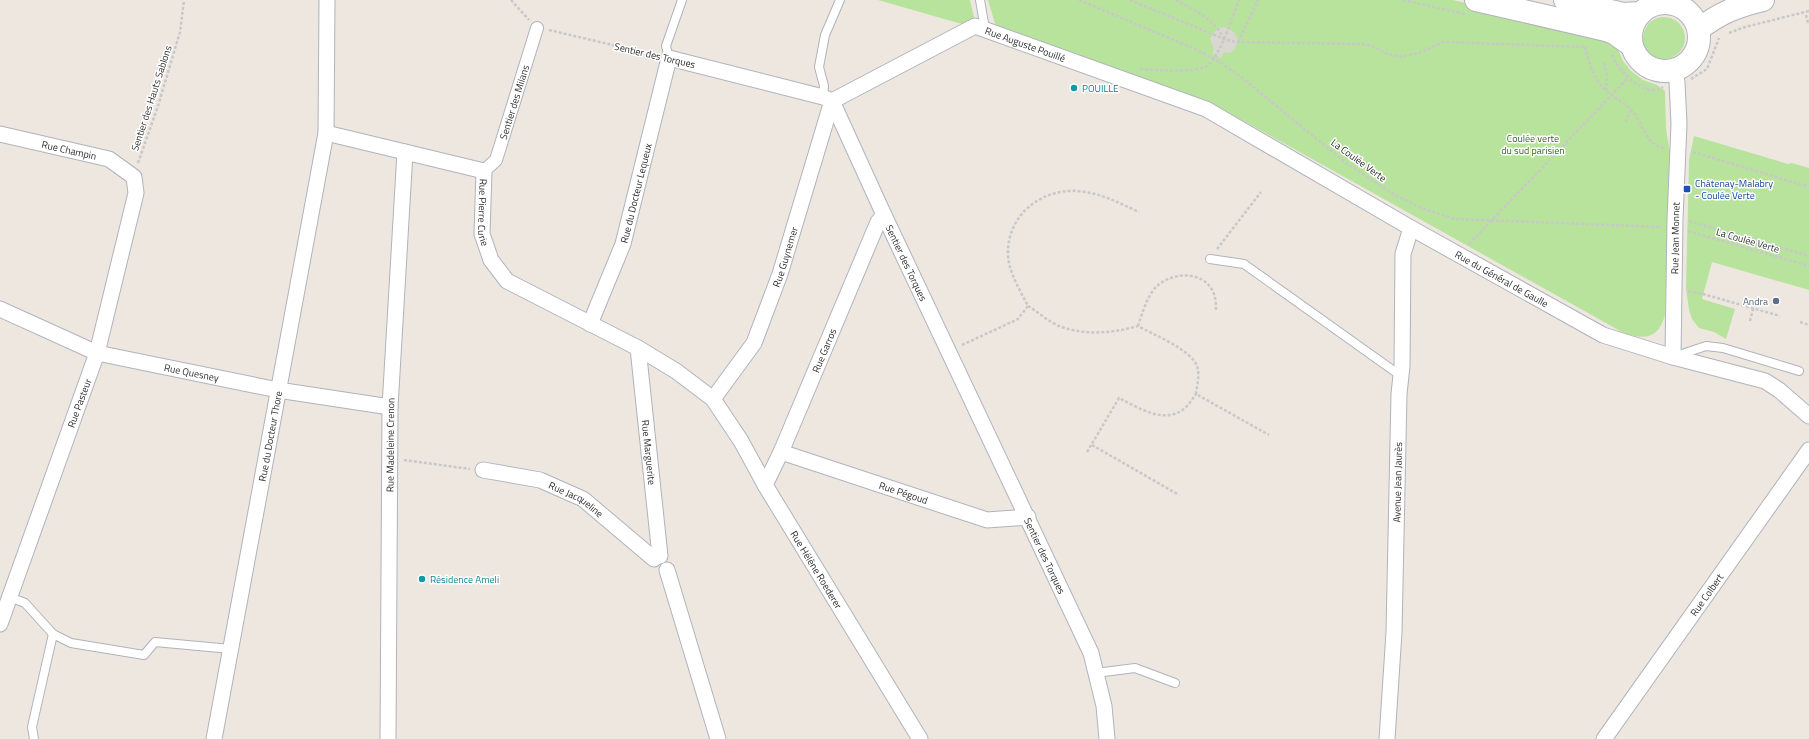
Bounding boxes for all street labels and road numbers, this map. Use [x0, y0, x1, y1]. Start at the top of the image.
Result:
street label: Rue Auguste Pouillé [983, 23, 1067, 66]
street label: Sentier des Torques [613, 39, 697, 72]
street label: Sentier des Hauts Sablons [127, 43, 176, 153]
street label: Sentier des Milans [496, 63, 533, 141]
street label: La Coulée Verte [1328, 135, 1389, 186]
street label: Rue Champin [40, 137, 98, 164]
street label: Rue du Docteur Lequeux [616, 141, 656, 245]
street label: Rue Pierre Curie [474, 179, 493, 248]
street label: Rue Jean Monnet [1667, 201, 1684, 274]
street label: Sentier des Torques [882, 222, 931, 304]
street label: Rue Guynemer [769, 224, 802, 289]
street label: La Coulée Verte [1714, 224, 1781, 257]
street label: Rue du Général de Gaulle [1452, 247, 1551, 311]
street label: Rue Garros [808, 326, 840, 375]
street label: Rue Quesney [163, 360, 220, 386]
street label: Rue Pasteur [64, 376, 96, 430]
street label: Rue du Docteur Thore [255, 390, 286, 483]
street label: Rue Madeleine Crenon [382, 397, 399, 492]
street label: Rue Marguerite [638, 419, 659, 486]
street label: Avenue Jean Jaurès [1389, 442, 1406, 523]
street label: Rue Jacqueline [546, 478, 607, 521]
street label: Rue Pégoud [877, 478, 930, 508]
street label: Sentier des Torques [1020, 515, 1069, 597]
street label: Rue Hélène Roederer [787, 528, 846, 612]
street label: Rue Colbert [1687, 570, 1727, 619]

